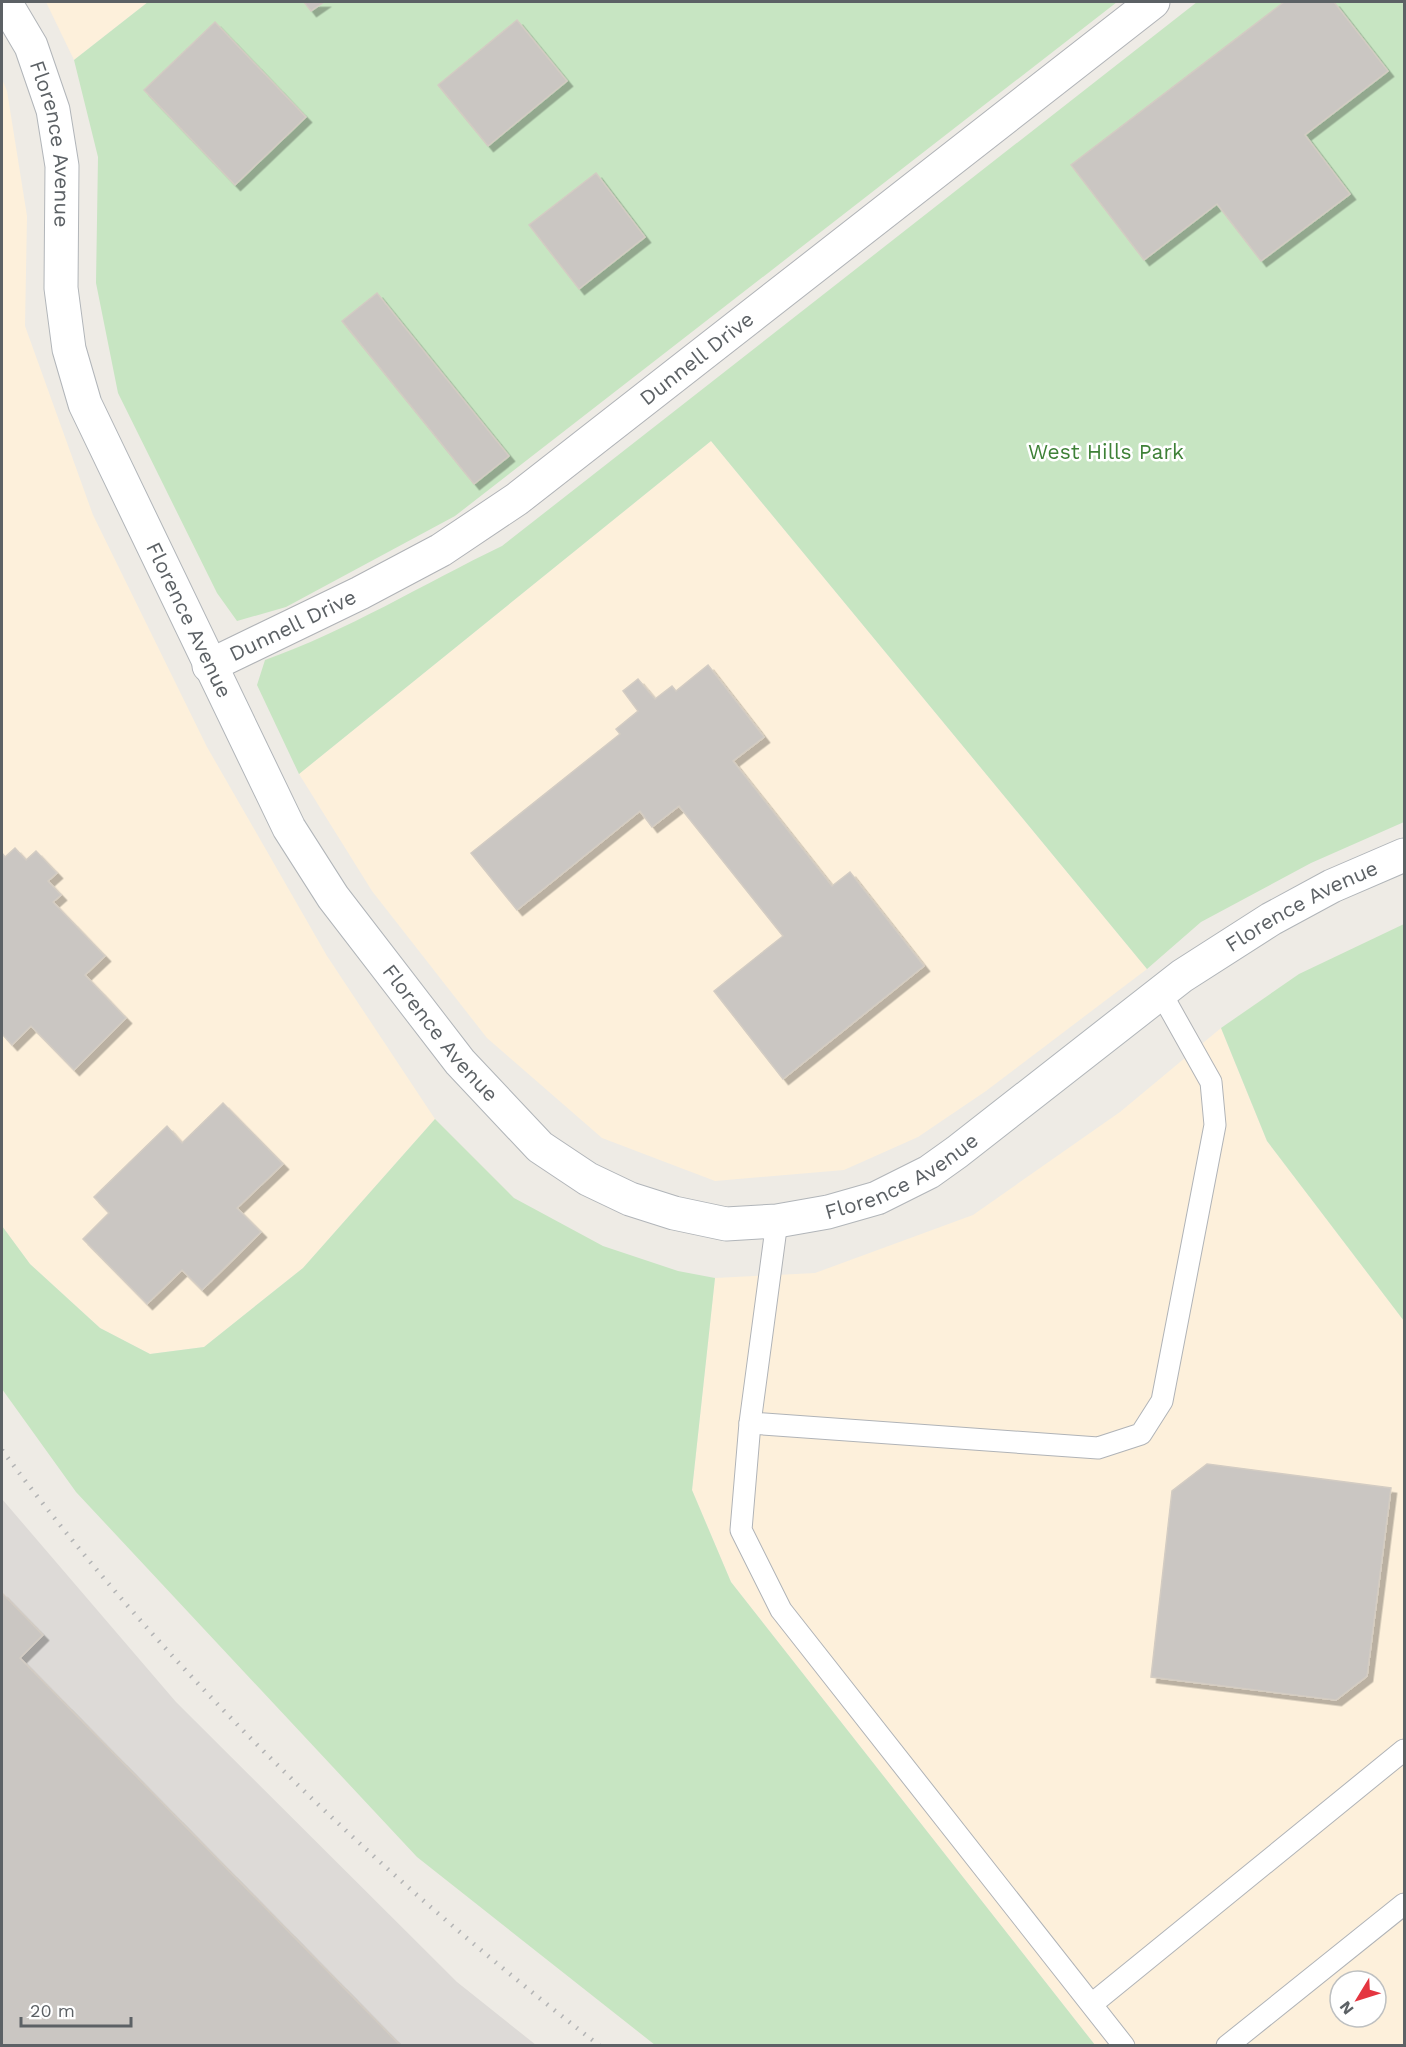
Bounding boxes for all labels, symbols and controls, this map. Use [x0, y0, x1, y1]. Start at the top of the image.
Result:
street label: Florence Avenue [25, 57, 75, 227]
street label: Dunnell Drive [634, 306, 758, 410]
park label: West Hills Park [1028, 439, 1184, 464]
street label: Florence Avenue [141, 538, 237, 702]
street label: Dunnell Drive [225, 584, 360, 666]
street label: Florence Avenue [1220, 855, 1381, 957]
street label: Florence Avenue [377, 959, 504, 1107]
street label: Florence Avenue [822, 1127, 983, 1224]
north arrow [1328, 1969, 1388, 2029]
scale bar [21, 1990, 130, 2028]
text: N [1335, 1997, 1358, 2018]
text: 20 m [30, 2000, 75, 2021]

